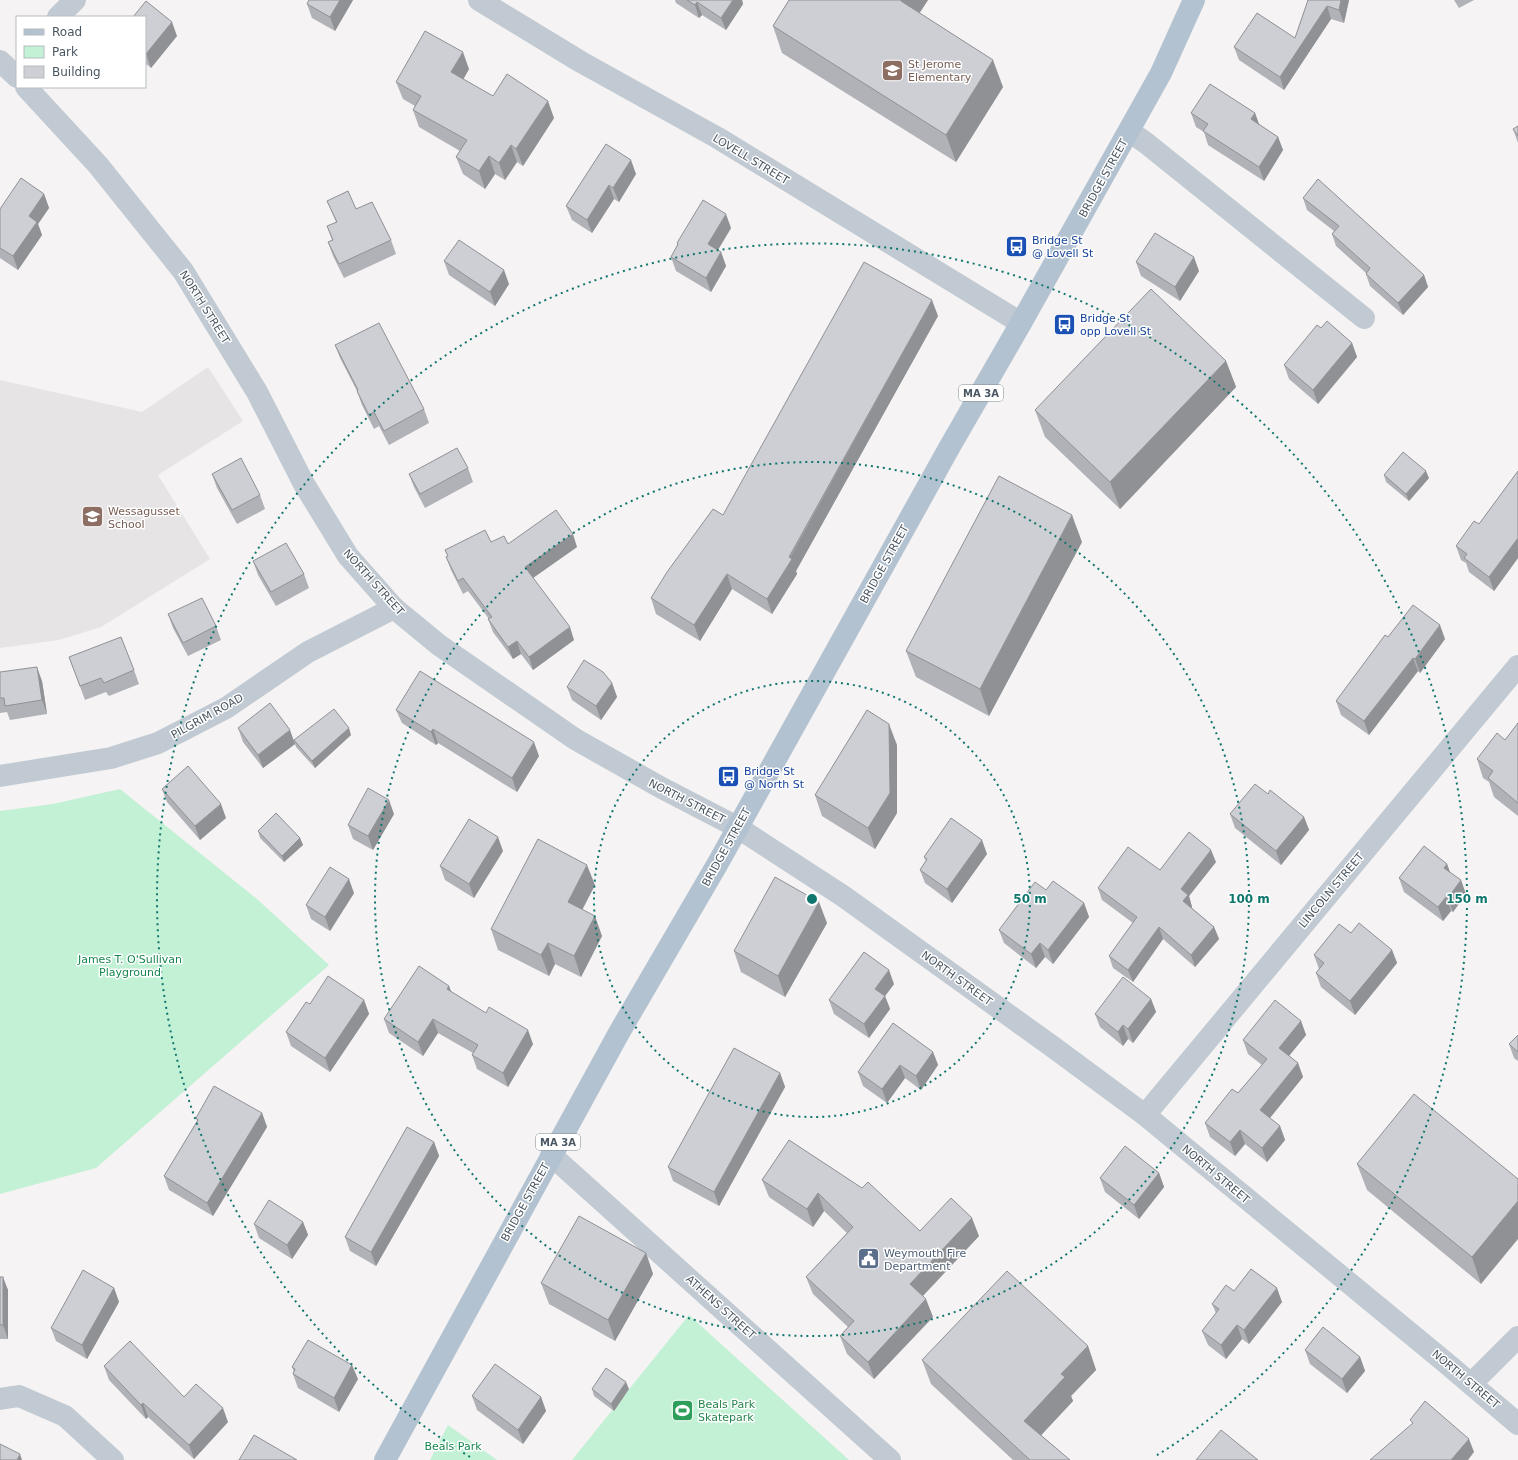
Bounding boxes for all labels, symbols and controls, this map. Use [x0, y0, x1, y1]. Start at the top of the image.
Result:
legend [16, 16, 146, 88]
text: Road [52, 25, 82, 39]
text: Park [52, 45, 78, 59]
school or university icon: St Jerome Elementary [880, 57, 906, 83]
place label: St Jerome Elementary [908, 58, 972, 84]
text: Building [52, 65, 101, 79]
street label: LOVELL STREET [710, 132, 791, 187]
street label: BRIDGE STREET [1076, 136, 1131, 220]
bus stop icon: Bridge St @ Lovell St [1003, 233, 1029, 259]
place label: Bridge St @ Lovell St [1032, 234, 1094, 260]
street label: NORTH STREET [177, 268, 233, 347]
bus stop icon: Bridge St opp Lovell St [1052, 311, 1078, 337]
place label: Bridge St opp Lovell St [1080, 312, 1152, 338]
road number: MA 3A [959, 385, 1003, 401]
school or university icon: Wessagusset School [79, 504, 105, 530]
place label: Wessagusset School [108, 505, 180, 531]
street label: BRIDGE STREET [857, 522, 912, 606]
street label: NORTH STREET [341, 547, 407, 618]
street label: PILGRIM ROAD [169, 691, 246, 742]
bus stop icon: Bridge St @ North St [715, 764, 741, 790]
place label: Bridge St @ North St [744, 765, 805, 791]
street label: NORTH STREET [646, 777, 727, 826]
street label: BRIDGE STREET [699, 805, 754, 889]
street label: LINCOLN STREET [1296, 850, 1367, 930]
centre of rings [805, 892, 819, 906]
text: 50 m [1013, 892, 1047, 906]
text: 100 m [1228, 892, 1270, 906]
text: 150 m [1446, 892, 1488, 906]
street label: NORTH STREET [919, 948, 995, 1009]
park label: James T. O'Sullivan Playground [77, 953, 182, 979]
road number: MA 3A [536, 1134, 580, 1150]
street label: NORTH STREET [1179, 1142, 1252, 1207]
street label: BRIDGE STREET [498, 1160, 553, 1244]
public building icon: Weymouth Fire Department [855, 1246, 881, 1272]
place label: Weymouth Fire Department [884, 1247, 967, 1273]
street label: ATHENS STREET [683, 1273, 758, 1342]
street label: NORTH STREET [1429, 1347, 1502, 1412]
sports icon: Beals Park Skatepark [670, 1397, 696, 1423]
place label: Beals Park Skatepark [698, 1398, 756, 1424]
park label: Beals Park [424, 1440, 482, 1453]

